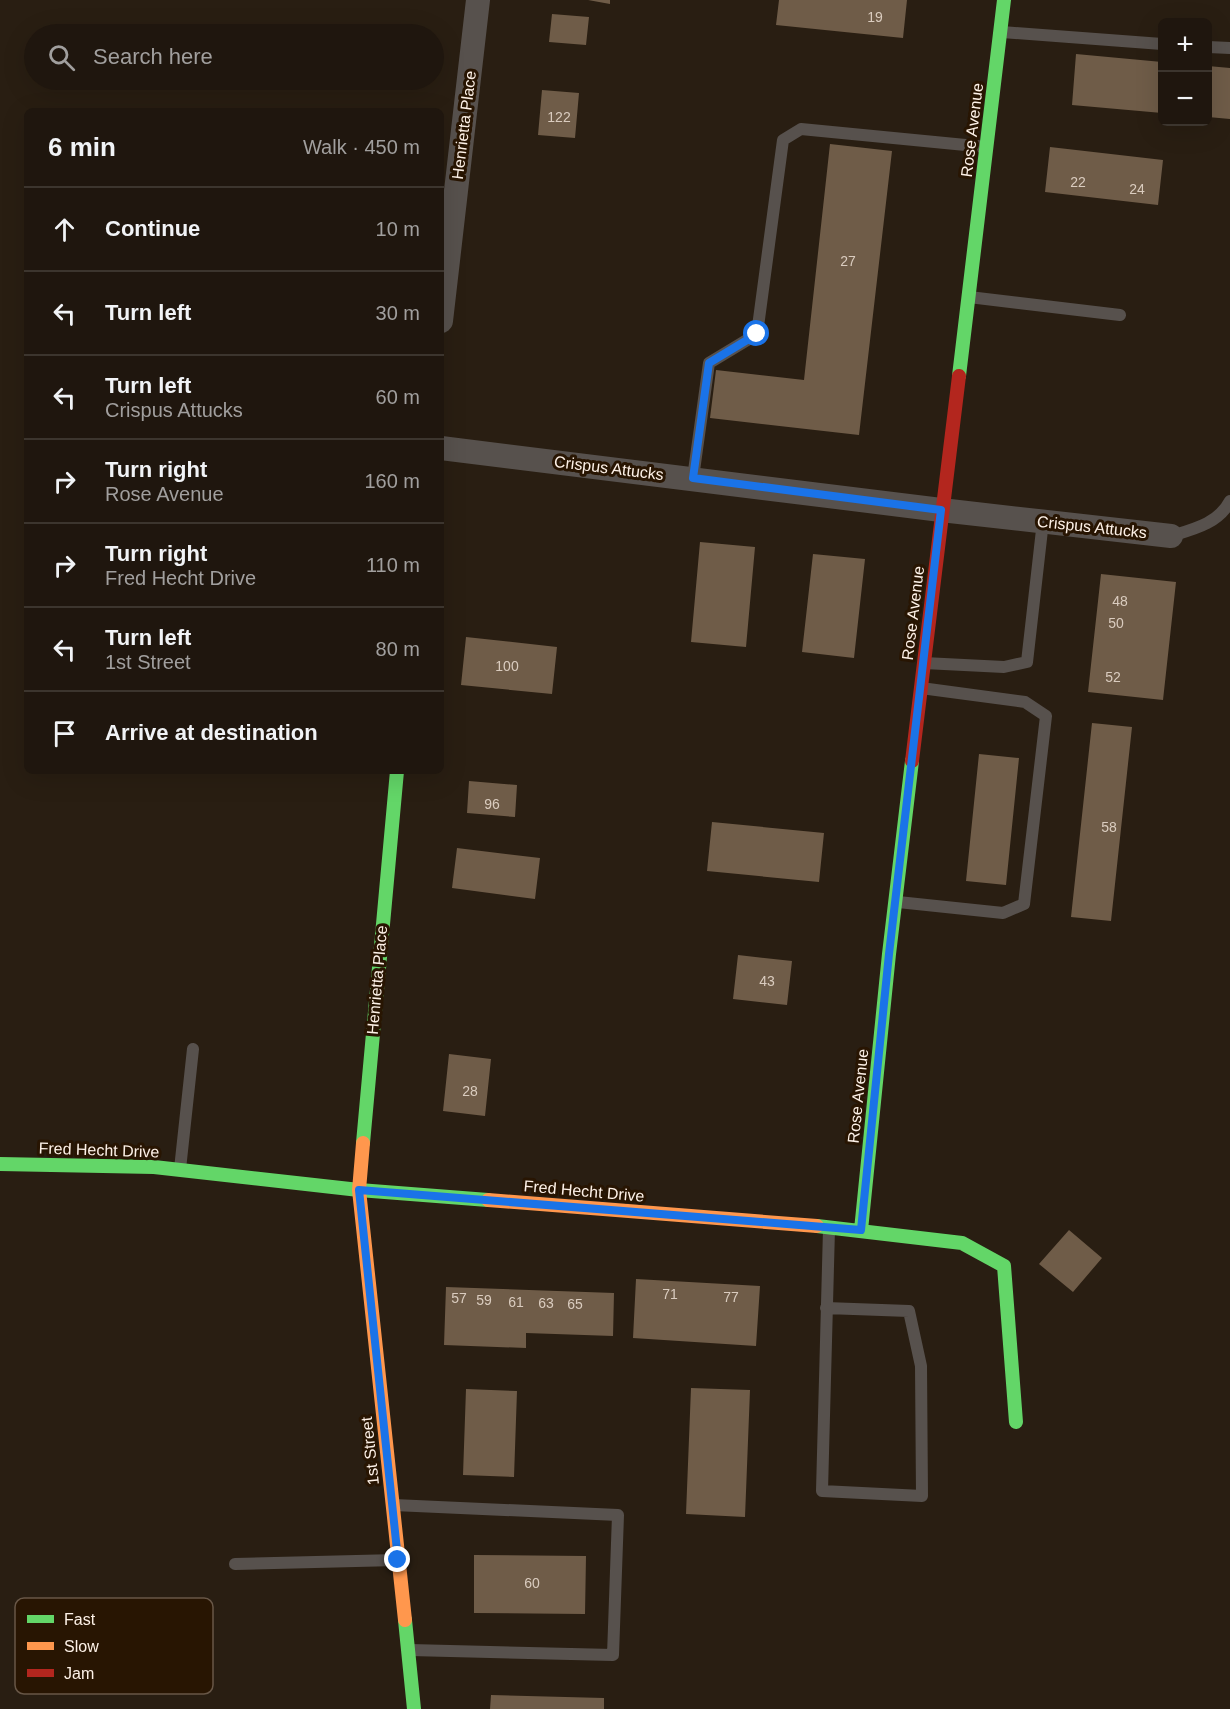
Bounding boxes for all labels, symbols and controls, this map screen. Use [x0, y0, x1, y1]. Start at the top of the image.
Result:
house number: 19 [867, 9, 883, 25]
map controls [1158, 18, 1212, 126]
button: + [1158, 18, 1212, 72]
search box [24, 24, 444, 90]
icon: search [45, 41, 78, 74]
text: Search here [93, 44, 213, 69]
street label: Henrietta Place [449, 70, 479, 180]
button: − [1158, 72, 1212, 126]
street label: Rose Avenue [958, 82, 986, 178]
house number: 122 [547, 109, 571, 125]
text: 6 min [48, 132, 116, 162]
text: Walk · 450 m [303, 136, 420, 158]
house number: 22 [1070, 174, 1086, 190]
house number: 24 [1129, 181, 1145, 197]
icon: ahead [48, 213, 81, 246]
text: Continue [105, 216, 200, 241]
text: 10 m [376, 218, 420, 240]
house number: 27 [840, 253, 856, 269]
icon: left [48, 297, 81, 330]
text: Turn left [105, 300, 191, 325]
text: 30 m [376, 302, 420, 324]
route start [743, 320, 769, 346]
text: Turn left [105, 373, 191, 398]
icon: left [48, 381, 81, 414]
text: 60 m [376, 386, 420, 408]
text: Crispus Attucks [105, 399, 243, 421]
street label: Crispus Attucks [553, 453, 665, 483]
text: Turn right [105, 457, 207, 482]
icon: right [48, 465, 81, 498]
text: 160 m [364, 470, 420, 492]
text: Rose Avenue [105, 483, 224, 505]
street label: Crispus Attucks [1036, 513, 1148, 541]
text: Turn right [105, 541, 207, 566]
icon: right [48, 549, 81, 582]
text: 110 m [366, 554, 420, 576]
street label: Rose Avenue [899, 565, 927, 661]
text: Fred Hecht Drive [105, 567, 256, 589]
house number: 48 [1112, 593, 1128, 609]
house number: 50 [1108, 615, 1124, 631]
text: Turn left [105, 625, 191, 650]
icon: left [48, 633, 81, 666]
text: 80 m [376, 638, 420, 660]
text: 1st Street [105, 651, 191, 673]
house number: 100 [495, 658, 519, 674]
house number: 52 [1105, 669, 1121, 685]
icon: arrive [48, 717, 81, 750]
text: Arrive at destination [105, 720, 318, 745]
house number: 96 [484, 796, 500, 812]
house number: 58 [1101, 819, 1117, 835]
street label: Henrietta Place [364, 925, 390, 1035]
house number: 43 [759, 973, 775, 989]
street label: Rose Avenue [845, 1048, 871, 1144]
house number: 28 [462, 1083, 478, 1099]
street label: Fred Hecht Drive [38, 1139, 160, 1161]
street label: Fred Hecht Drive [523, 1177, 645, 1205]
house number: 71 [662, 1286, 678, 1302]
house number: 77 [723, 1289, 739, 1305]
house number: 57 [451, 1290, 467, 1306]
house number: 59 [476, 1292, 492, 1308]
house number: 61 [508, 1294, 524, 1310]
house number: 63 [538, 1295, 554, 1311]
house number: 65 [567, 1296, 583, 1312]
street label: 1st Street [358, 1416, 382, 1486]
route end [384, 1546, 410, 1572]
house number: 60 [524, 1575, 540, 1591]
legend [15, 1598, 213, 1694]
text: Fast [64, 1611, 96, 1628]
text: Slow [64, 1638, 99, 1655]
text: Jam [64, 1665, 94, 1682]

